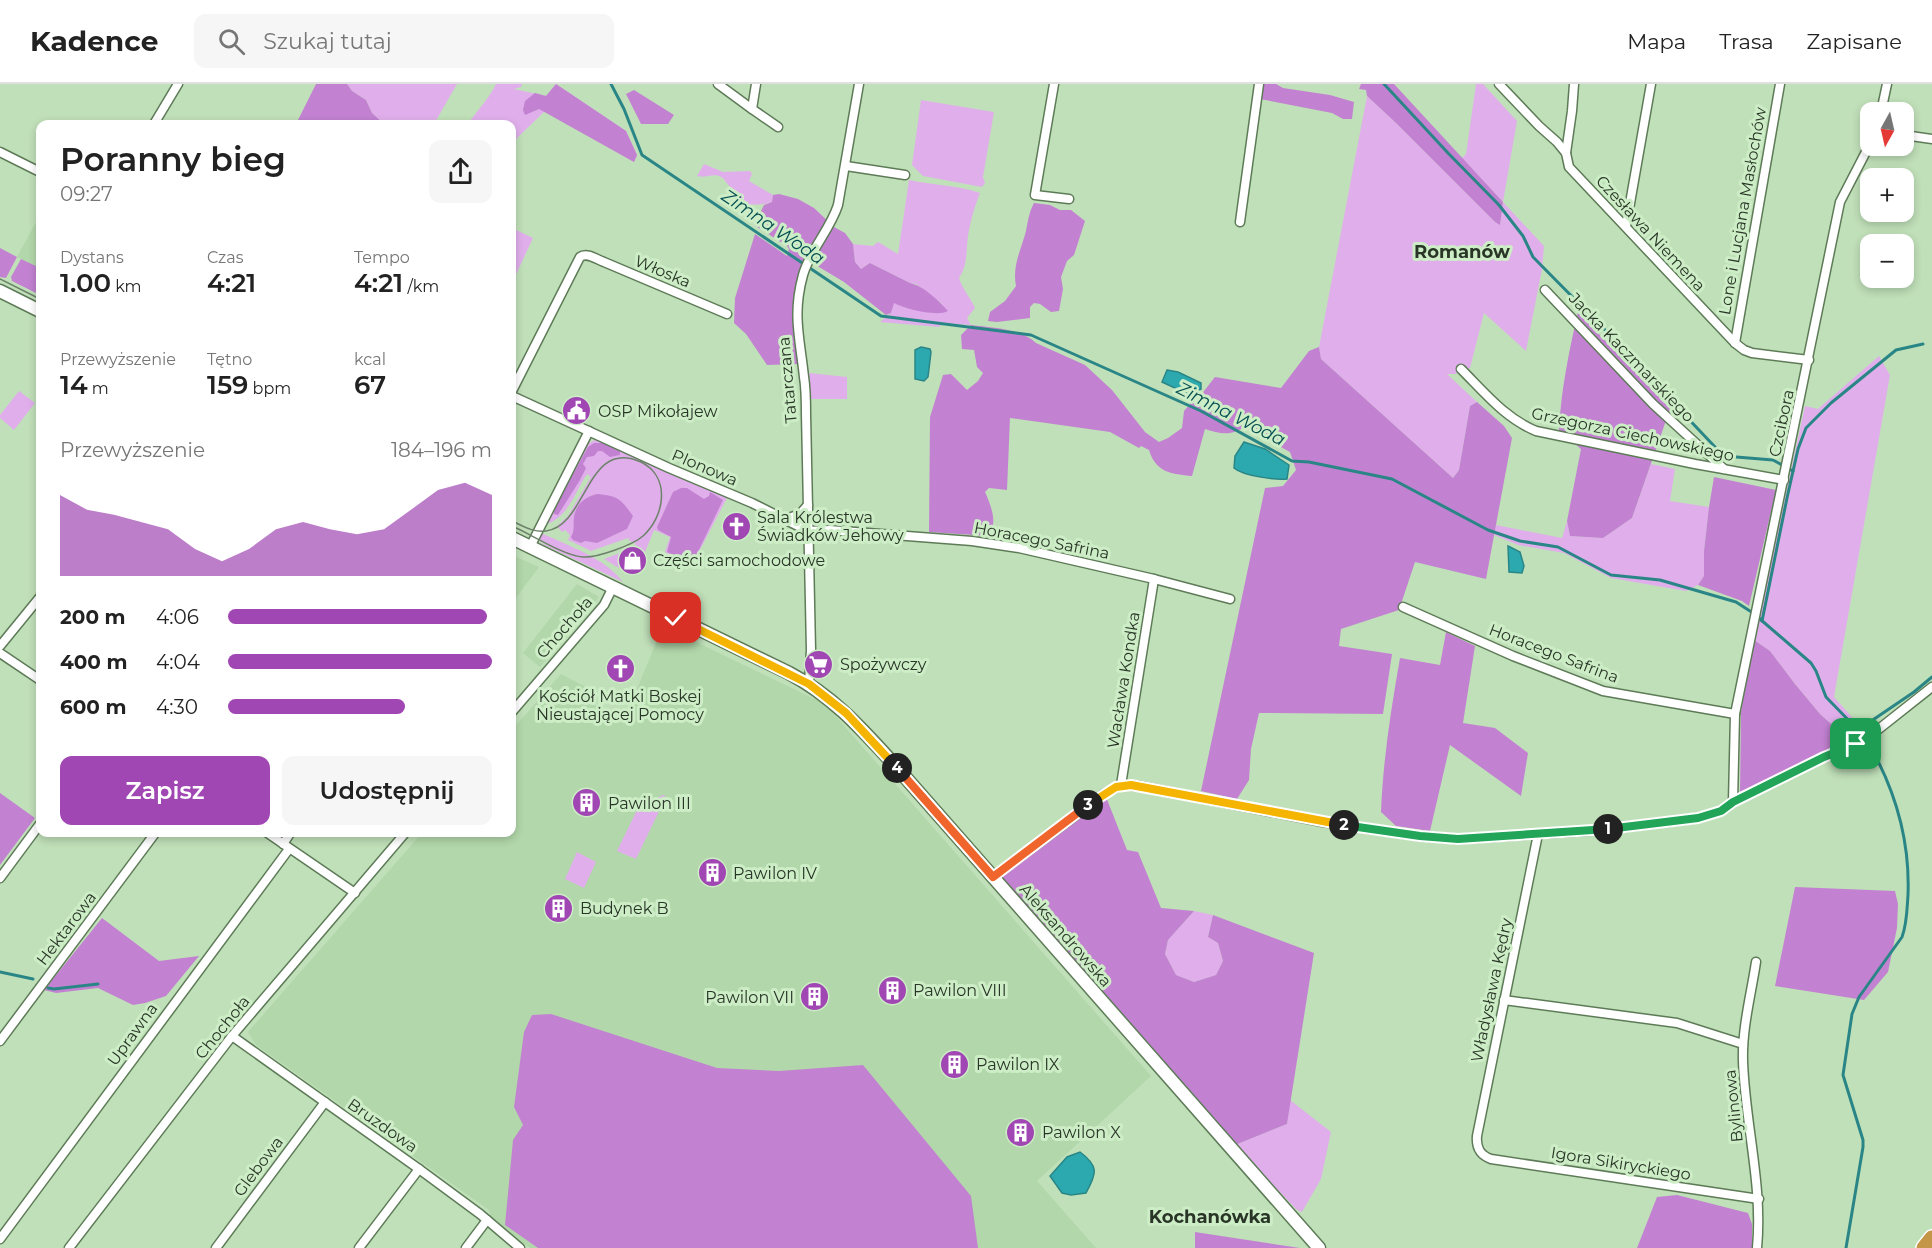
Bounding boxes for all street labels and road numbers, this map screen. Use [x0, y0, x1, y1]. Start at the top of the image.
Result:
street label: Lone i Lucjana Masłochów [1715, 106, 1770, 316]
street label: Czesława Niemena [1592, 171, 1709, 295]
street label: Włoska [632, 251, 694, 292]
street label: Jacka Kaczmarskiego [1564, 288, 1698, 426]
street label: Tatarczana [774, 336, 801, 424]
street label: Czcibora [1765, 388, 1798, 459]
street label: Grzegorza Ciechowskiego [1530, 404, 1736, 465]
street label: Plonowa [669, 445, 741, 490]
street label: Horacego Safrina [973, 518, 1111, 563]
street label: Chochoła [532, 592, 596, 662]
street label: Wacława Kondka [1103, 610, 1144, 750]
street label: Horacego Safrina [1486, 620, 1621, 687]
street label: Aleksandrowska [1016, 880, 1116, 991]
street label: Hektarowa [33, 888, 100, 969]
street label: Władysława Kędry [1467, 916, 1516, 1064]
street label: Chochoła [191, 992, 254, 1063]
street label: Uprawna [103, 999, 162, 1069]
street label: Bylinowa [1720, 1069, 1747, 1143]
street label: Bruzdowa [344, 1094, 421, 1156]
street label: Glebowa [230, 1133, 287, 1200]
street label: Igora Sikiryckiego [1550, 1143, 1692, 1184]

